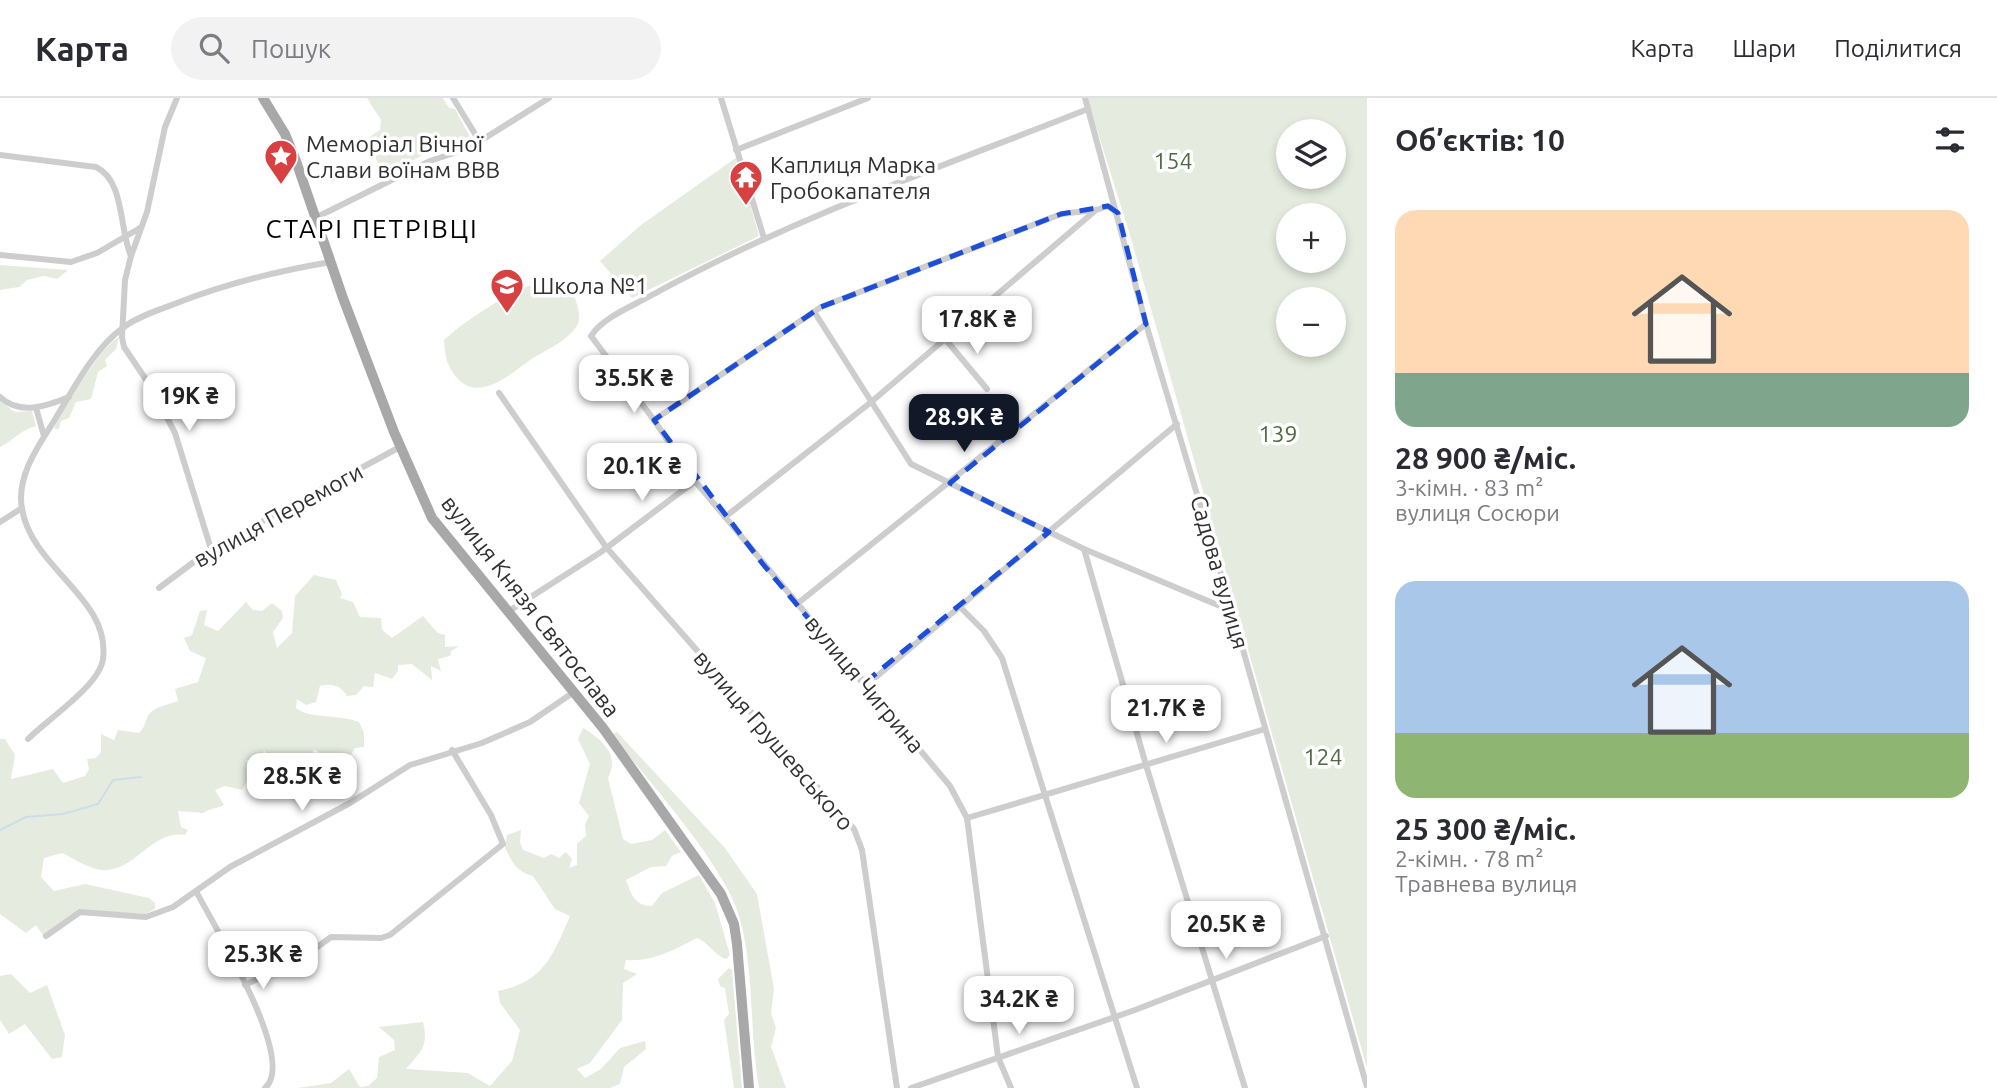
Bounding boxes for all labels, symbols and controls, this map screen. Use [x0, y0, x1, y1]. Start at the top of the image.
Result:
search box [171, 17, 661, 80]
icon: search [195, 29, 233, 67]
text: Карта [35, 30, 129, 67]
text: Пошук [251, 34, 331, 63]
text: Карта [1630, 35, 1694, 62]
text: Шари [1732, 35, 1796, 62]
text: Поділитися [1834, 35, 1962, 62]
map controls [1276, 119, 1346, 357]
button: layers [1276, 119, 1346, 189]
icon: filters [1931, 121, 1969, 159]
text: Об’єктів: 10 [1395, 123, 1565, 157]
place label: Меморіал Вічної Слави воїнам ВВВ [306, 131, 500, 182]
place icon: Меморіал Вічної Слави воїнам ВВВ [262, 137, 300, 186]
park label: 154 [1154, 148, 1192, 173]
place label: Каплиця Марка Гробокапателя [770, 152, 936, 203]
temple icon: Каплиця Марка Гробокапателя [727, 158, 765, 207]
button: + [1276, 203, 1346, 273]
district label: СТАРІ ПЕТРІВЦІ [265, 214, 479, 243]
icon: home [1619, 256, 1745, 382]
school or university icon: Школа №1 [488, 266, 526, 315]
place label: Школа №1 [532, 273, 648, 298]
button: − [1276, 287, 1346, 357]
pin: 17.8K ₴ [912, 296, 1042, 356]
text: 17.8K ₴ [938, 306, 1016, 331]
pin: 35.5K ₴ [569, 356, 699, 415]
text: 35.5K ₴ [595, 365, 673, 390]
pin: 19K ₴ [140, 374, 238, 433]
text: 19K ₴ [159, 383, 219, 408]
pin: 28.9K ₴ [899, 394, 1029, 454]
text: 28.9K ₴ [925, 404, 1003, 429]
park label: 139 [1259, 421, 1297, 446]
text: 28 900 ₴/міс. [1395, 441, 1576, 475]
pin: 20.1K ₴ [577, 444, 707, 503]
text: 20.1K ₴ [603, 453, 681, 478]
street label: вулиця Перемоги [189, 458, 367, 572]
text: 3-кімн. · 83 m² [1395, 475, 1543, 500]
street label: вулиця Князя Святослава [437, 490, 625, 722]
street label: Садова вулиця [1186, 492, 1254, 652]
text: вулиця Сосюри [1395, 500, 1560, 525]
street label: вулиця Чигрина [801, 611, 929, 757]
icon: home [1619, 627, 1745, 753]
street label: вулиця Грушевського [689, 645, 859, 835]
pin: 21.7K ₴ [1101, 686, 1231, 745]
text: 21.7K ₴ [1127, 695, 1205, 720]
park label: 124 [1304, 744, 1342, 769]
pin: 28.5K ₴ [237, 754, 367, 813]
text: 28.5K ₴ [263, 763, 341, 788]
text: 25 300 ₴/міс. [1395, 812, 1576, 846]
text: 2-кімн. · 78 m² [1395, 846, 1543, 871]
text: Травнева вулиця [1395, 871, 1577, 896]
pin: 20.5K ₴ [1161, 902, 1291, 961]
text: 20.5K ₴ [1187, 911, 1265, 936]
pin: 25.3K ₴ [198, 932, 328, 991]
text: 25.3K ₴ [224, 941, 302, 966]
pin: 34.2K ₴ [954, 976, 1084, 1036]
text: 34.2K ₴ [980, 986, 1058, 1011]

